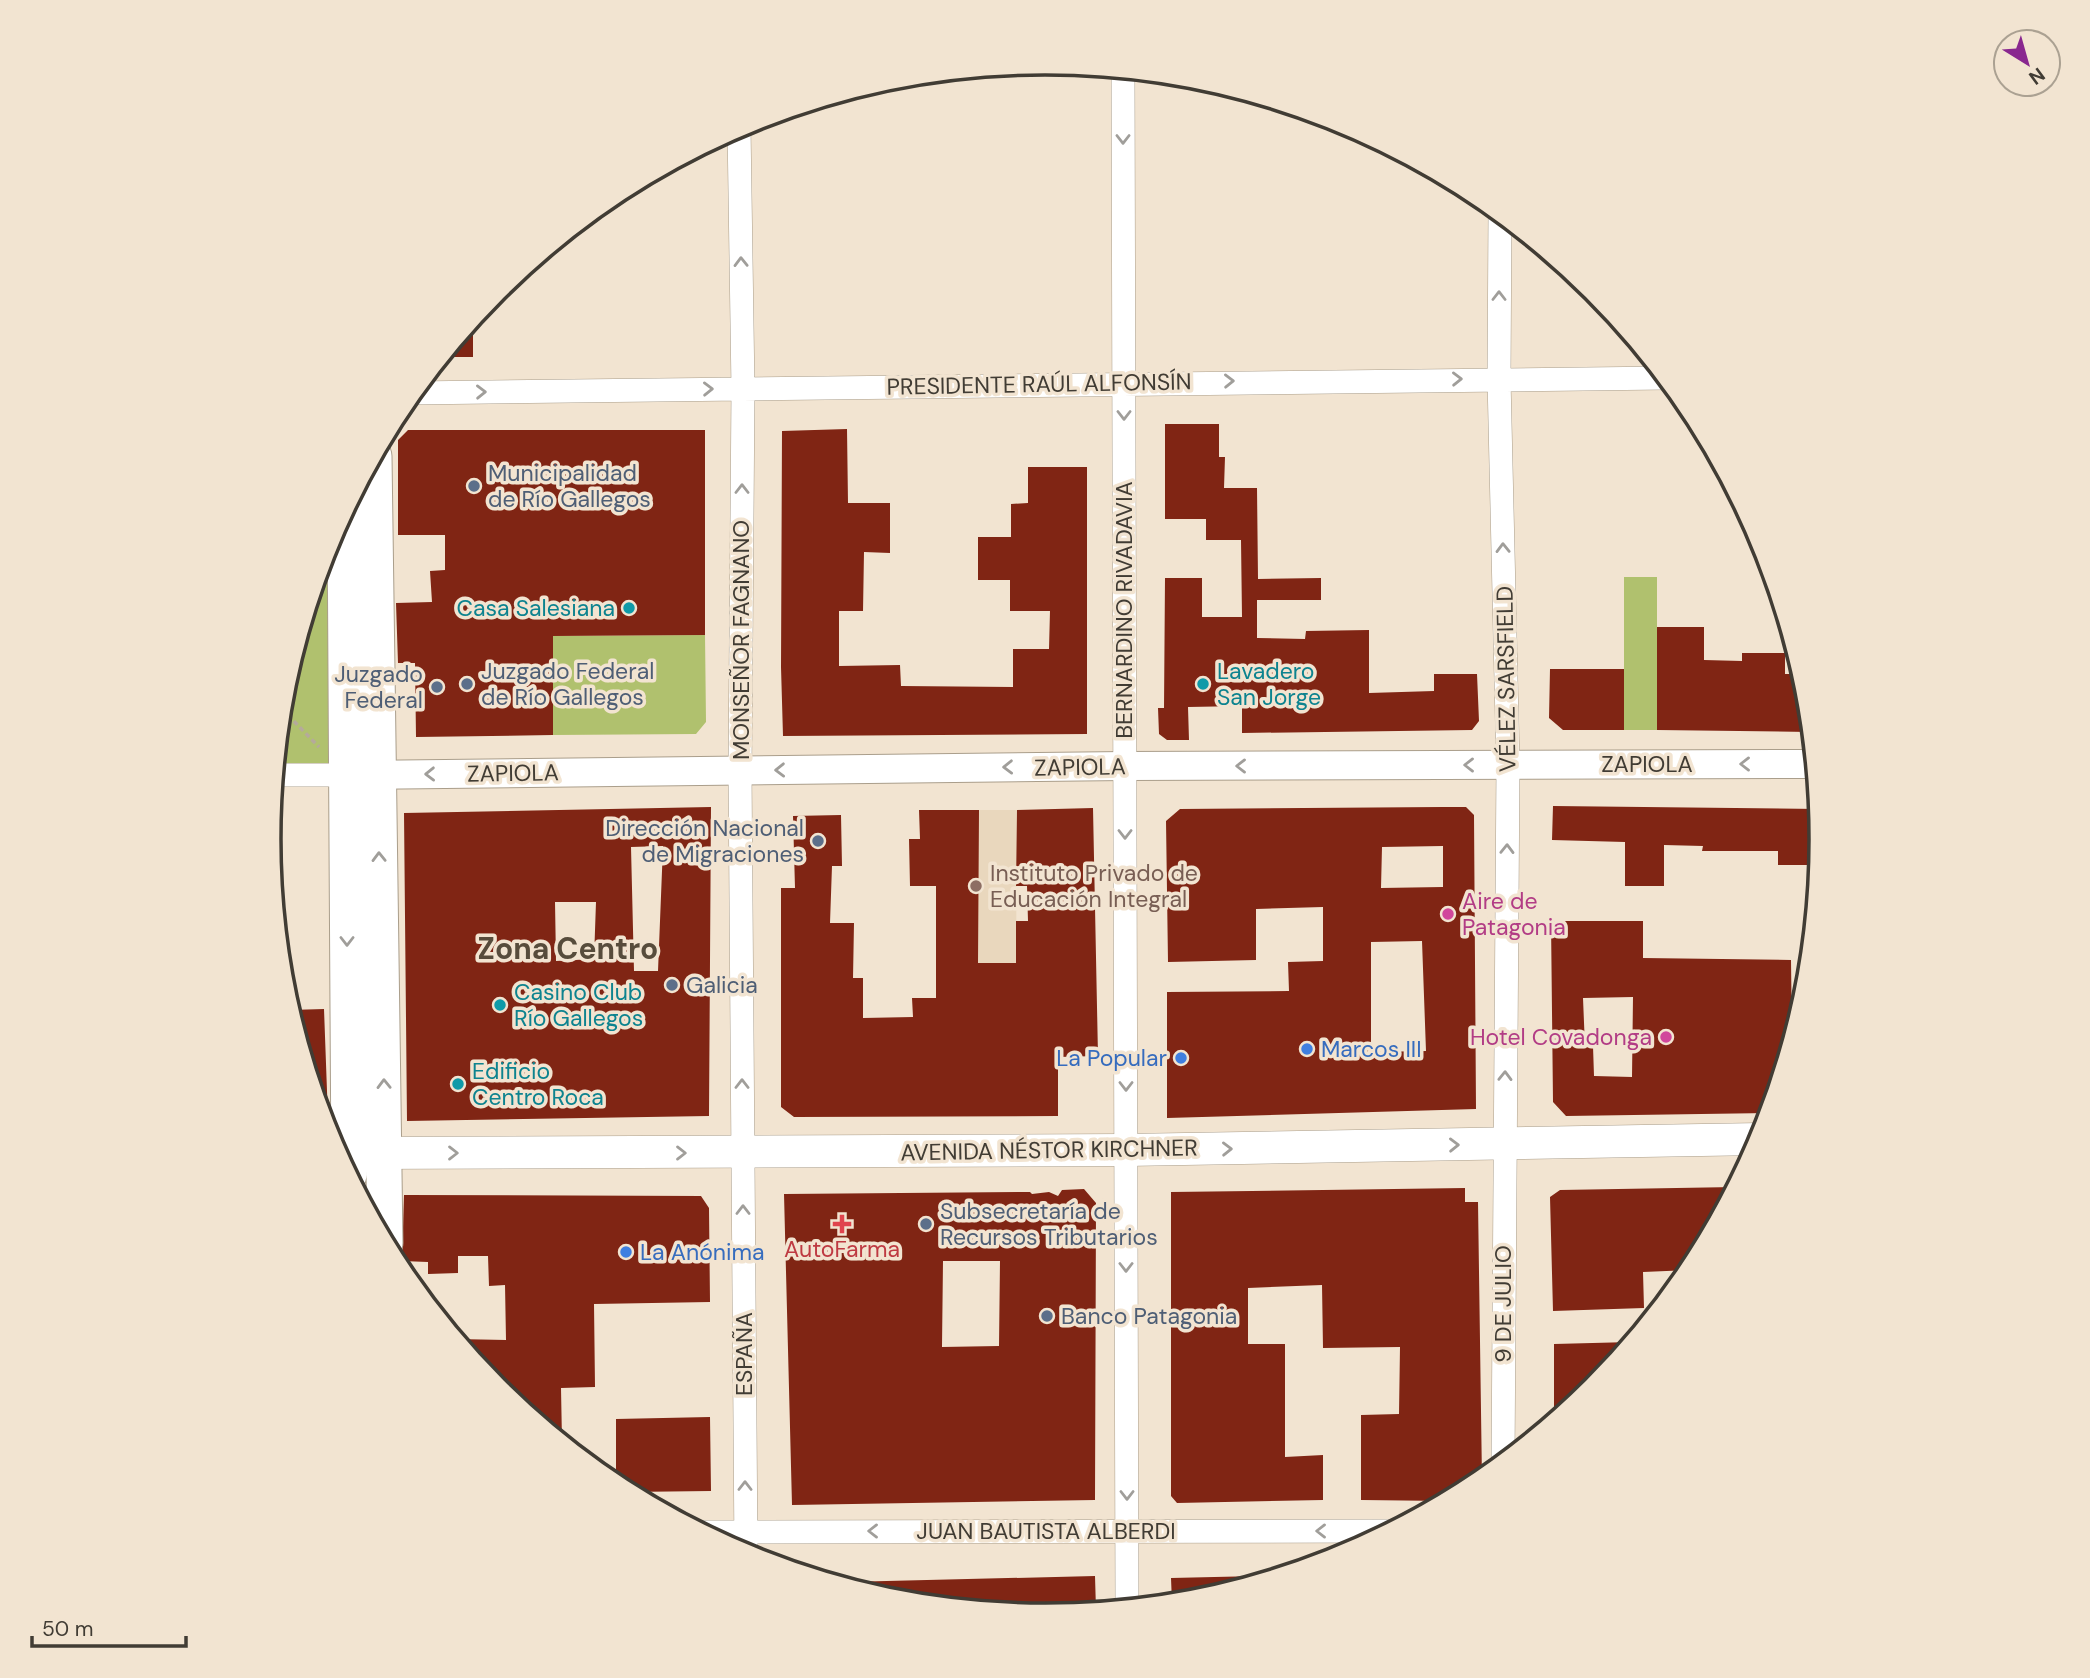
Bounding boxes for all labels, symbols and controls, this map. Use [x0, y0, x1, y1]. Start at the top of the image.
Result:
north arrow [1992, 28, 2062, 98]
text: N [2024, 62, 2050, 90]
one-way arrow [1115, 134, 1131, 145]
one-way arrow [733, 256, 748, 267]
one-way arrow [1492, 290, 1507, 301]
street label: PRESIDENTE RAÚL ALFONSÍN [886, 366, 1192, 402]
one-way arrow [1452, 371, 1463, 387]
one-way arrow [1224, 374, 1235, 389]
one-way arrow [703, 381, 714, 397]
one-way arrow [476, 384, 486, 400]
one-way arrow [1116, 411, 1132, 421]
place label: Municipalidad de Río Gallegos [488, 458, 651, 514]
marker: Municipalidad de Río Gallegos [466, 478, 482, 494]
street label: BERNARDINO RIVADAVIA [1109, 481, 1139, 739]
one-way arrow [734, 484, 750, 494]
street label: MONSEÑOR FAGNANO [726, 520, 756, 760]
one-way arrow [1495, 542, 1511, 553]
street label: VÉLEZ SARSFIELD [1489, 586, 1523, 772]
place label: Casa Salesiana [456, 593, 615, 623]
marker: Casa Salesiana [621, 600, 637, 616]
place label: Juzgado Federal de Río Gallegos [481, 656, 654, 712]
place label: Lavadero San Jorge [1217, 656, 1321, 712]
place label: Juzgado Federal [334, 659, 423, 715]
marker: Juzgado Federal de Río Gallegos [459, 676, 475, 692]
marker: Lavadero San Jorge [1195, 676, 1211, 692]
marker: Juzgado Federal [429, 679, 445, 695]
street label: ZAPIOLA [1601, 749, 1693, 779]
street label: ZAPIOLA [1034, 751, 1126, 783]
one-way arrow [1740, 756, 1750, 772]
street label: ZAPIOLA [467, 757, 559, 789]
one-way arrow [1463, 757, 1474, 773]
one-way arrow [1236, 758, 1246, 774]
one-way arrow [1002, 760, 1013, 775]
one-way arrow [774, 762, 785, 778]
one-way arrow [424, 766, 435, 782]
place label: Dirección Nacional de Migraciones [605, 813, 804, 869]
one-way arrow [1117, 830, 1133, 840]
marker: Dirección Nacional de Migraciones [810, 833, 826, 849]
one-way arrow [1499, 843, 1515, 854]
one-way arrow [372, 851, 387, 862]
place label: Instituto Privado de Educación Integral [990, 858, 1198, 914]
marker: Instituto Privado de Educación Integral [968, 878, 984, 894]
place label: Aire de Patagonia [1462, 886, 1566, 942]
marker: Aire de Patagonia [1440, 906, 1456, 922]
district label: Zona Centro [478, 929, 658, 968]
one-way arrow [339, 937, 355, 947]
place label: Galicia [686, 970, 758, 1000]
place label: Casino Club Río Gallegos [514, 977, 643, 1033]
marker: Galicia [664, 977, 680, 993]
marker: Casino Club Río Gallegos [492, 997, 508, 1013]
place label: Hotel Covadonga [1470, 1022, 1652, 1052]
marker: Hotel Covadonga [1658, 1029, 1674, 1045]
place label: Marcos III [1321, 1034, 1422, 1064]
marker: Marcos III [1299, 1041, 1315, 1057]
place label: La Popular [1056, 1043, 1167, 1073]
marker: La Popular [1173, 1050, 1189, 1066]
place label: Edificio Centro Roca [472, 1056, 604, 1112]
one-way arrow [1497, 1071, 1513, 1081]
marker: Edificio Centro Roca [450, 1076, 466, 1092]
one-way arrow [376, 1079, 391, 1090]
one-way arrow [734, 1079, 750, 1089]
one-way arrow [1118, 1082, 1134, 1092]
street label: AVENIDA NÉSTOR KIRCHNER [900, 1132, 1198, 1168]
one-way arrow [1449, 1138, 1460, 1153]
one-way arrow [1221, 1141, 1232, 1156]
one-way arrow [448, 1145, 459, 1161]
one-way arrow [676, 1145, 686, 1161]
place label: Subsecretaría de Recursos Tributarios [940, 1196, 1158, 1252]
one-way arrow [735, 1204, 751, 1215]
marker: AutoFarma [834, 1216, 850, 1232]
marker: Subsecretaría de Recursos Tributarios [918, 1216, 934, 1232]
place label: AutoFarma [784, 1234, 900, 1264]
place label: La Anónima [640, 1237, 765, 1267]
marker: La Anónima [618, 1244, 634, 1260]
street label: 9 DE JULIO [1488, 1245, 1518, 1363]
one-way arrow [1118, 1263, 1134, 1273]
place label: Banco Patagonia [1061, 1301, 1237, 1331]
marker: Banco Patagonia [1039, 1308, 1055, 1324]
street label: ESPAÑA [729, 1312, 759, 1396]
one-way arrow [737, 1481, 753, 1491]
one-way arrow [1119, 1490, 1135, 1501]
street label: JUAN BAUTISTA ALBERDI [916, 1516, 1176, 1546]
one-way arrow [867, 1523, 878, 1539]
one-way arrow [1315, 1523, 1326, 1539]
scale bar [32, 1604, 186, 1648]
text: 50 m [42, 1615, 93, 1643]

